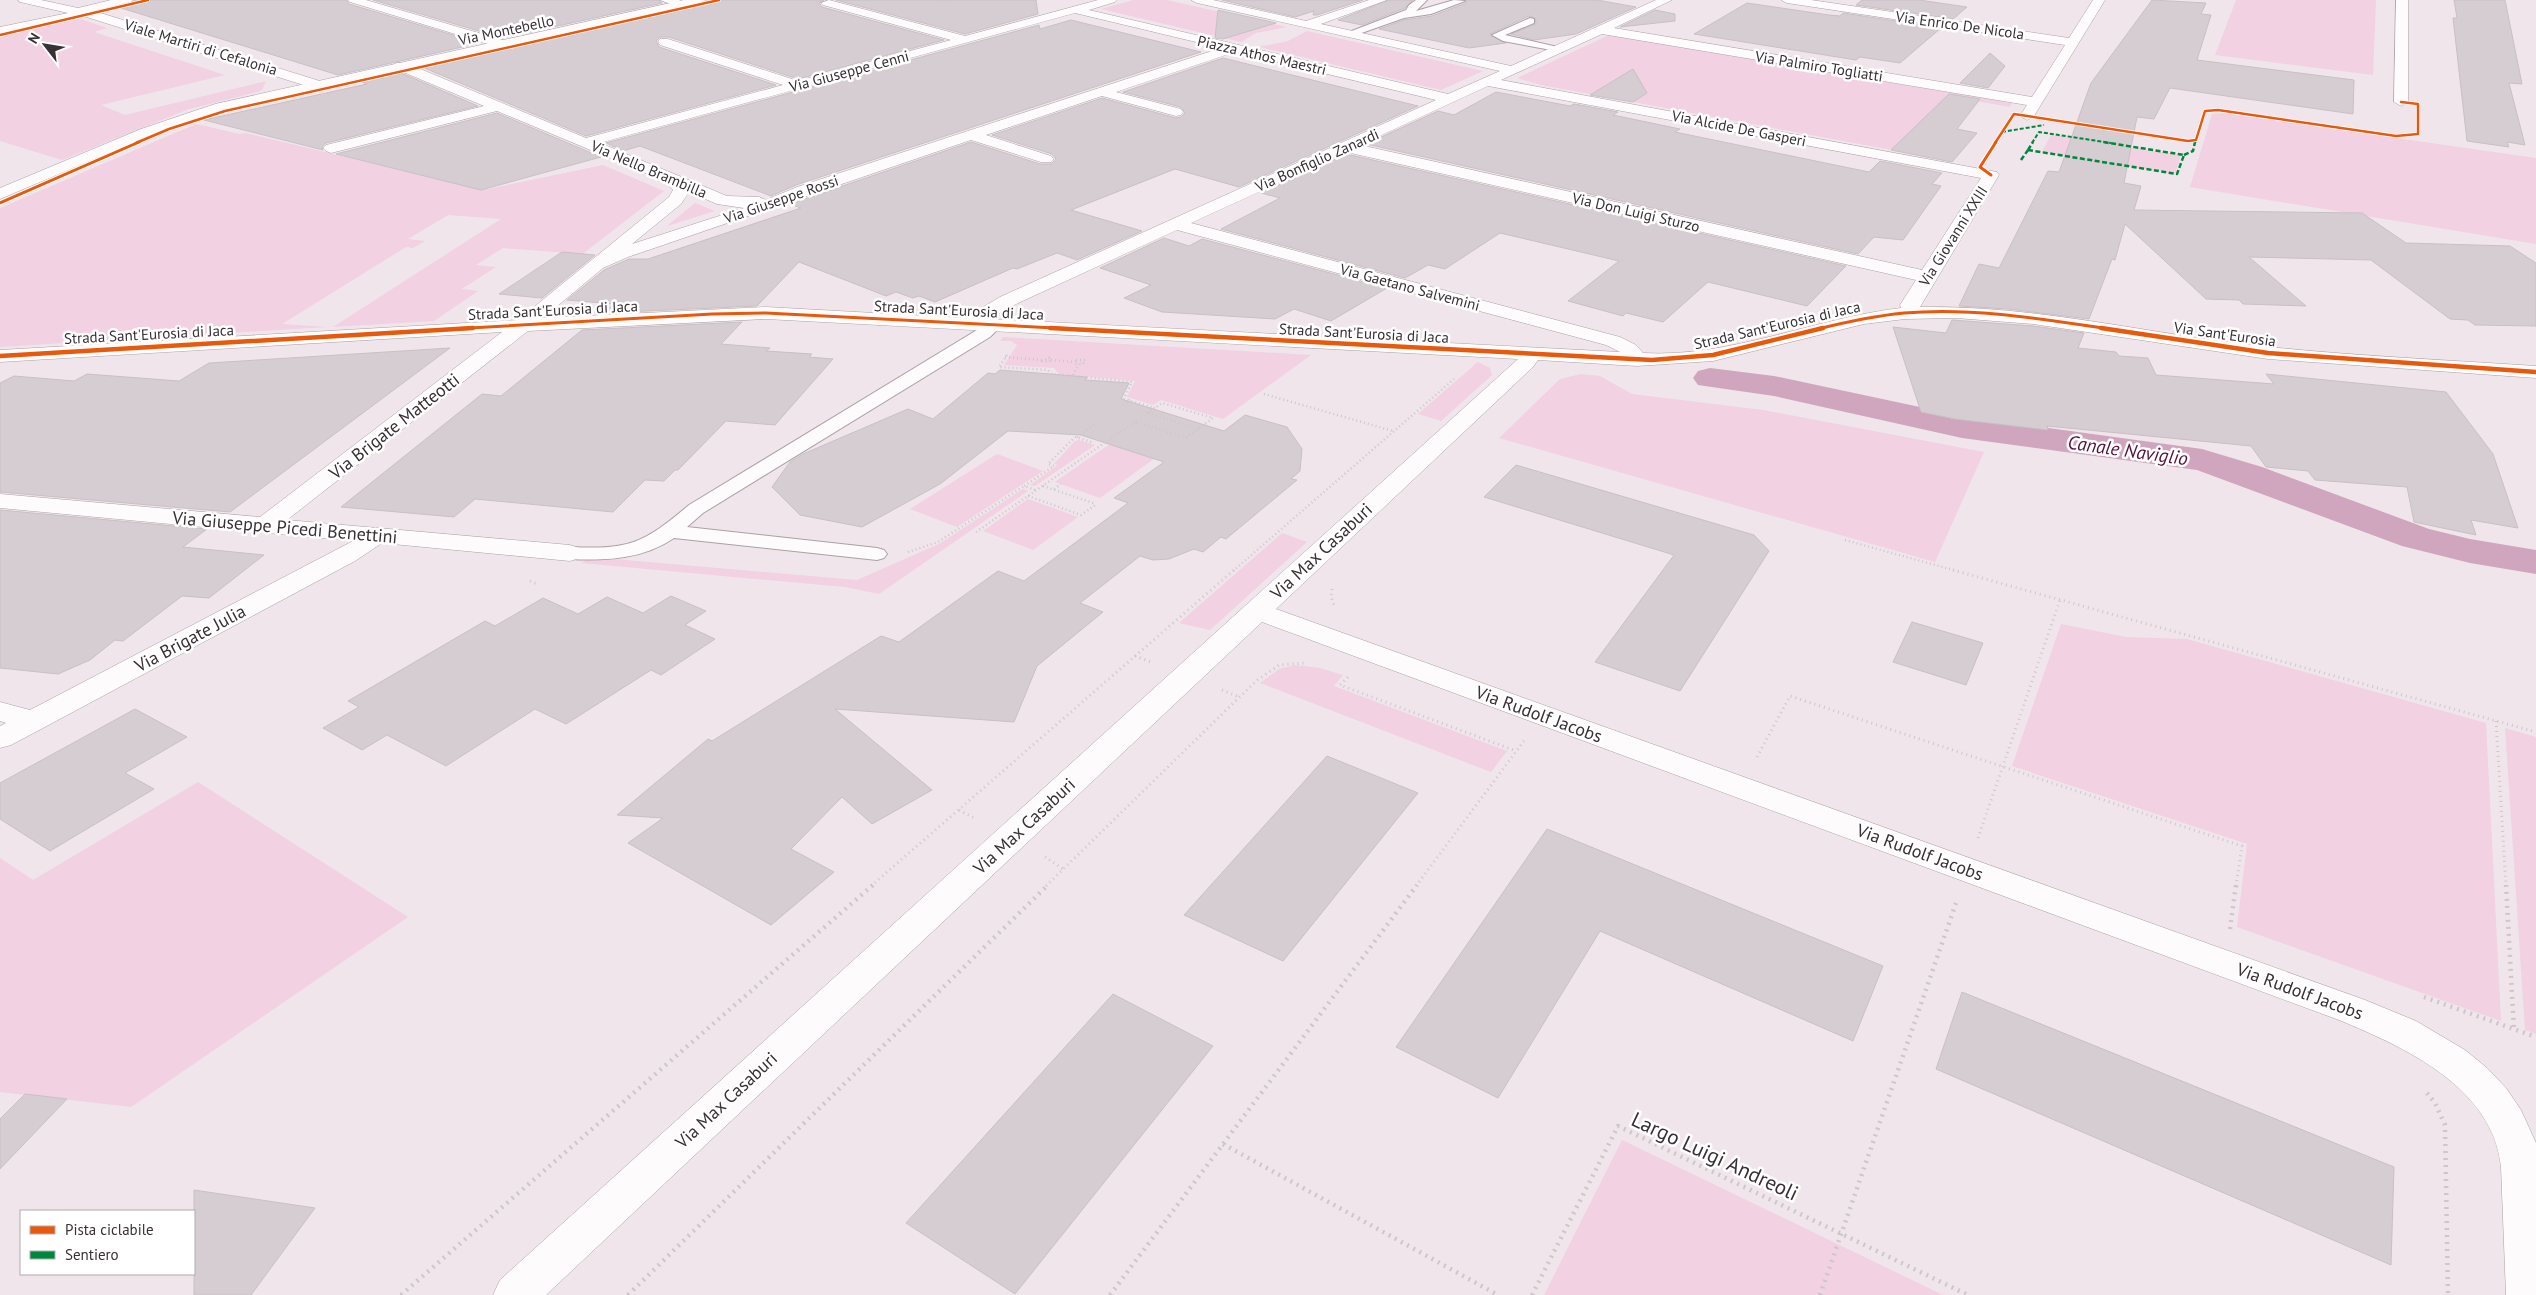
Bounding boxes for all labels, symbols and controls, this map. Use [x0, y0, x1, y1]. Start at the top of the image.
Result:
street label: Via Enrico De Nicola [1893, 6, 2026, 43]
street label: Via Montebello [456, 11, 555, 50]
street label: Viale Martiri di Cefalonia [121, 14, 280, 79]
north arrow [20, 20, 70, 70]
text: N [24, 30, 44, 47]
street label: Piazza Athos Maestri [1196, 31, 1328, 79]
street label: Via Giuseppe Cenni [786, 46, 911, 96]
street label: Via Palmiro Togliatti [1753, 46, 1884, 85]
street label: Via Alcide De Gasperi [1669, 105, 1808, 150]
street label: Via Bonfiglio Zanardi [1251, 124, 1382, 196]
street label: Via Nello Brambilla [587, 136, 710, 202]
street label: Via Giuseppe Rossi [720, 170, 841, 228]
street label: Via Giovanni XXIII [1914, 182, 1991, 291]
street label: Via Don Luigi Sturzo [1569, 188, 1702, 236]
street label: Via Gaetano Salvemini [1337, 259, 1482, 315]
street label: Strada Sant'Eurosia di Jaca [468, 296, 638, 324]
street label: Strada Sant'Eurosia di Jaca [874, 296, 1044, 324]
street label: Strada Sant'Eurosia di Jaca [1692, 297, 1862, 353]
street label: Via Sant'Eurosia [2172, 317, 2277, 351]
street label: Strada Sant'Eurosia di Jaca [1279, 319, 1449, 347]
street label: Strada Sant'Eurosia di Jaca [64, 320, 234, 348]
street label: Via Brigate Matteotti [323, 368, 464, 485]
water label: Canale Naviglio [2066, 430, 2190, 470]
street label: Via Max Casaburi [1264, 498, 1377, 605]
street label: Via Giuseppe Picedi Benettini [170, 506, 399, 548]
street label: Via Brigate Julia [130, 599, 250, 677]
street label: Via Rudolf Jacobs [1472, 680, 1605, 748]
street label: Via Max Casaburi [967, 773, 1080, 880]
street label: Via Rudolf Jacobs [1853, 818, 1986, 886]
street label: Via Rudolf Jacobs [2233, 957, 2366, 1025]
street label: Via Max Casaburi [669, 1047, 782, 1154]
street label: Largo Luigi Andreoli [1627, 1106, 1803, 1206]
legend [20, 1210, 195, 1275]
text: Pista ciclabile [65, 1220, 154, 1239]
text: Sentiero [65, 1245, 119, 1264]

